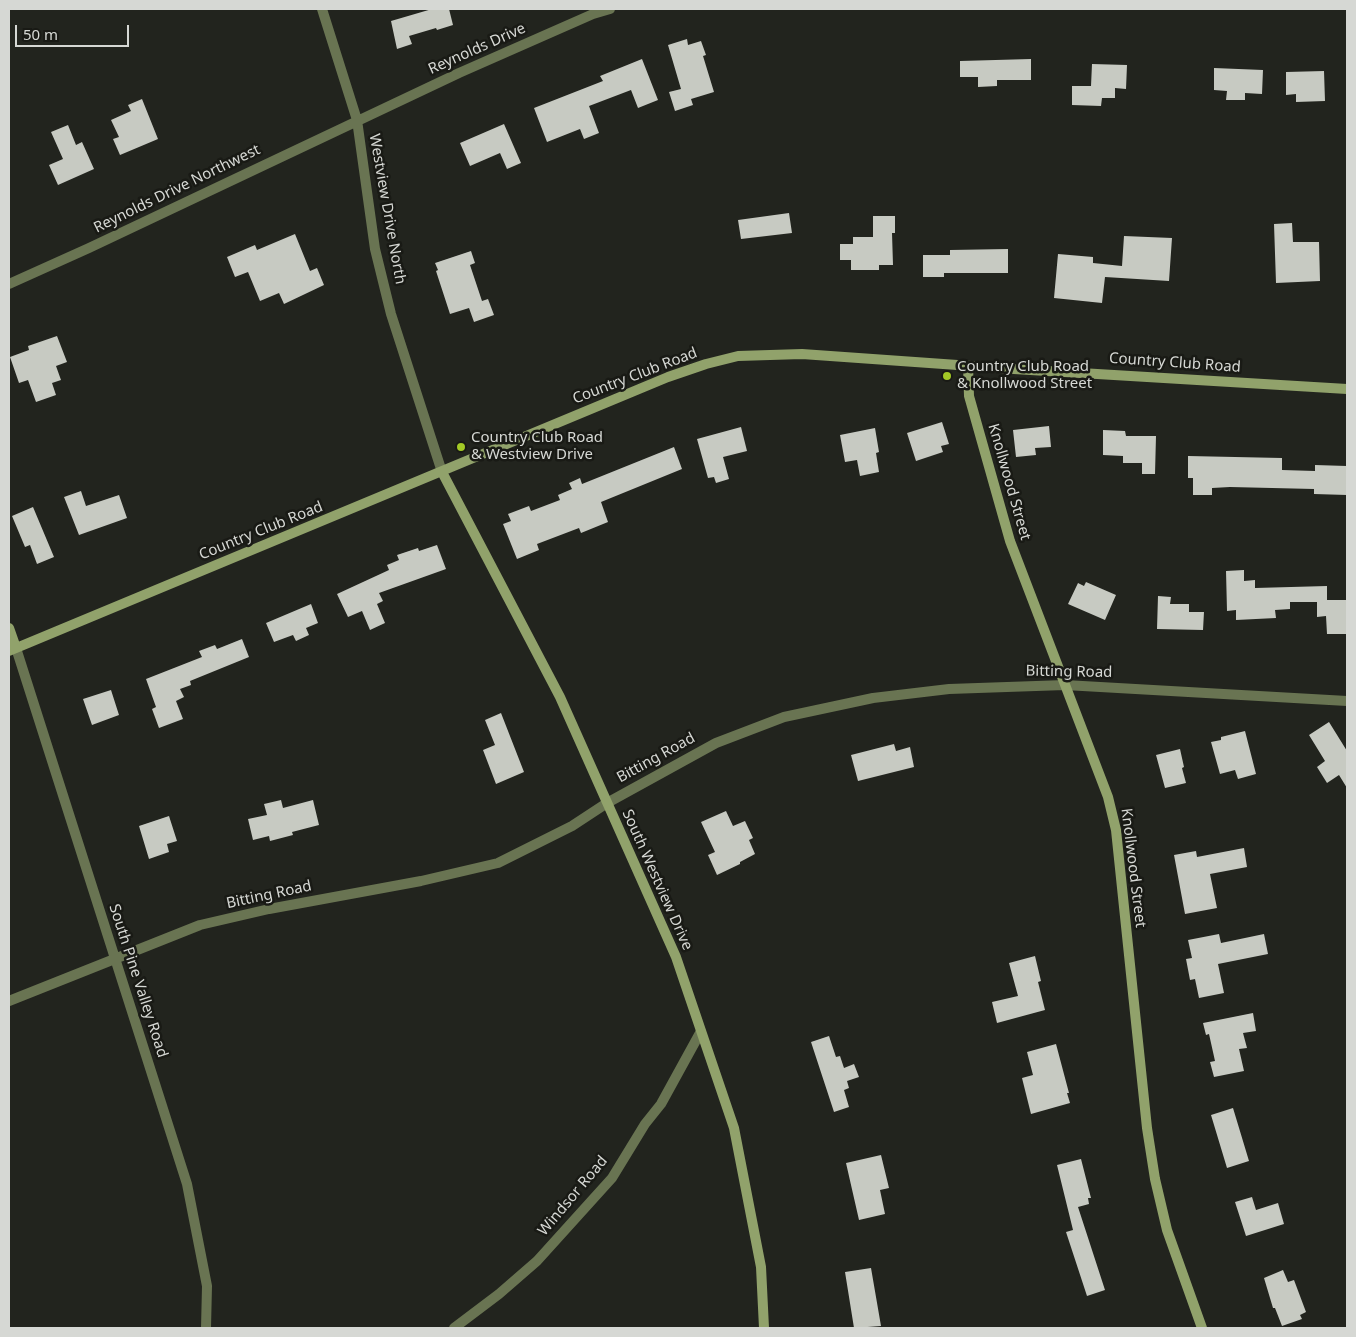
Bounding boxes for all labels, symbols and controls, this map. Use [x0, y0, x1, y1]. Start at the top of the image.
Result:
scale bar [18, 15, 131, 47]
street label: Reynolds Drive [425, 19, 529, 79]
text: 50 m [23, 24, 58, 44]
street label: Westview Drive North [365, 132, 409, 286]
street label: Reynolds Drive Northwest [91, 141, 263, 237]
street label: Country Club Road [570, 344, 700, 408]
street label: Country Club Road [1109, 349, 1241, 377]
place label: Country Club Road & Knollwood Street [957, 358, 1092, 393]
marker: Country Club Road & Knollwood Street [941, 370, 953, 382]
street label: Knollwood Street [984, 422, 1034, 542]
place label: Country Club Road & Westview Drive [471, 429, 603, 464]
marker: Country Club Road & Westview Drive [455, 441, 467, 453]
street label: Country Club Road [196, 498, 326, 564]
street label: Bitting Road [1025, 662, 1113, 682]
street label: Bitting Road [614, 729, 698, 787]
street label: South Westview Drive [618, 807, 696, 953]
street label: Knollwood Street [1117, 807, 1149, 929]
street label: Bitting Road [225, 877, 313, 913]
street label: South Pine Valley Road [105, 902, 171, 1060]
street label: Windsor Road [534, 1152, 612, 1240]

